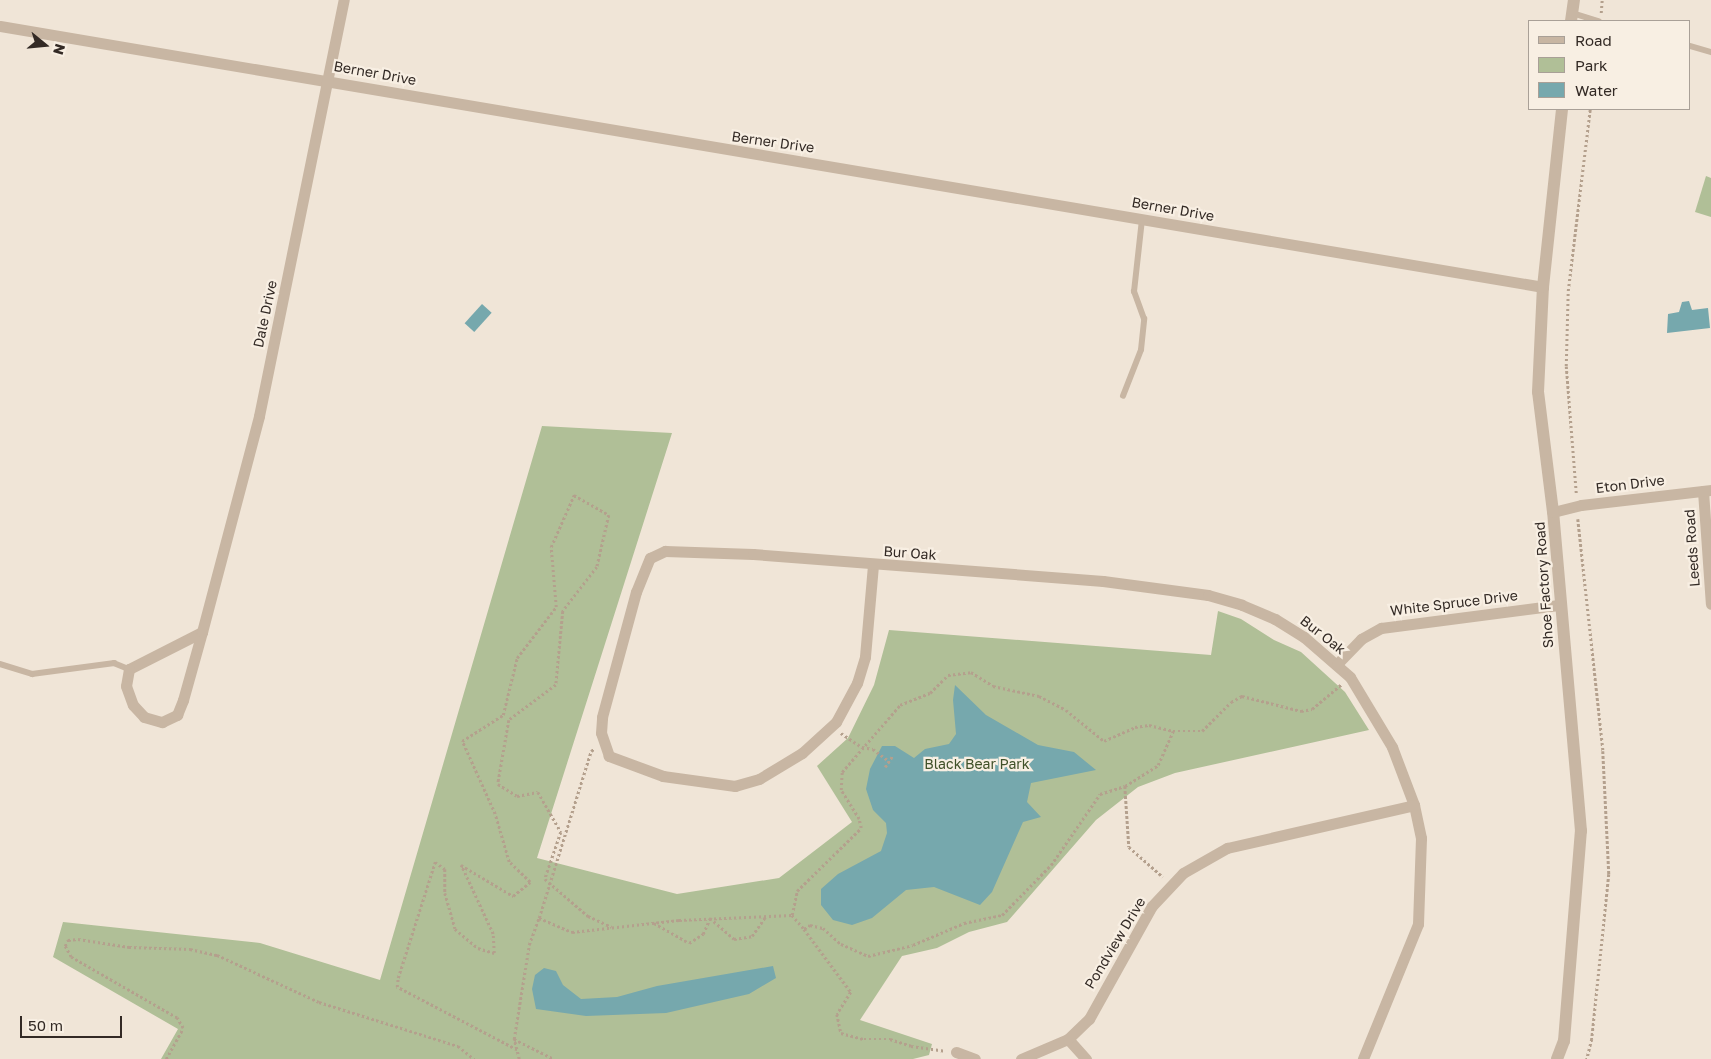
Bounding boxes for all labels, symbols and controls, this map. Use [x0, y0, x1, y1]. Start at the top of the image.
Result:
north arrow [20, 20, 70, 70]
legend [1528, 20, 1691, 110]
text: Road [1575, 31, 1612, 49]
text: N [50, 42, 70, 57]
text: Park [1575, 56, 1607, 74]
street label: Berner Drive [333, 57, 417, 89]
text: Water [1575, 81, 1618, 99]
street label: Berner Drive [731, 128, 815, 156]
street label: Berner Drive [1131, 193, 1215, 225]
street label: Dale Drive [250, 279, 280, 349]
street label: Eton Drive [1595, 471, 1665, 497]
street label: Leeds Road [1681, 509, 1703, 587]
street label: Shoe Factory Road [1531, 521, 1557, 649]
street label: Bur Oak [883, 543, 937, 563]
street label: White Spruce Drive [1389, 587, 1519, 619]
street label: Bur Oak [1297, 612, 1349, 658]
park label: Black Bear Park [924, 756, 1030, 772]
street label: Pondview Drive [1081, 894, 1149, 992]
scale bar [22, 1006, 125, 1038]
text: 50 m [28, 1016, 63, 1034]

